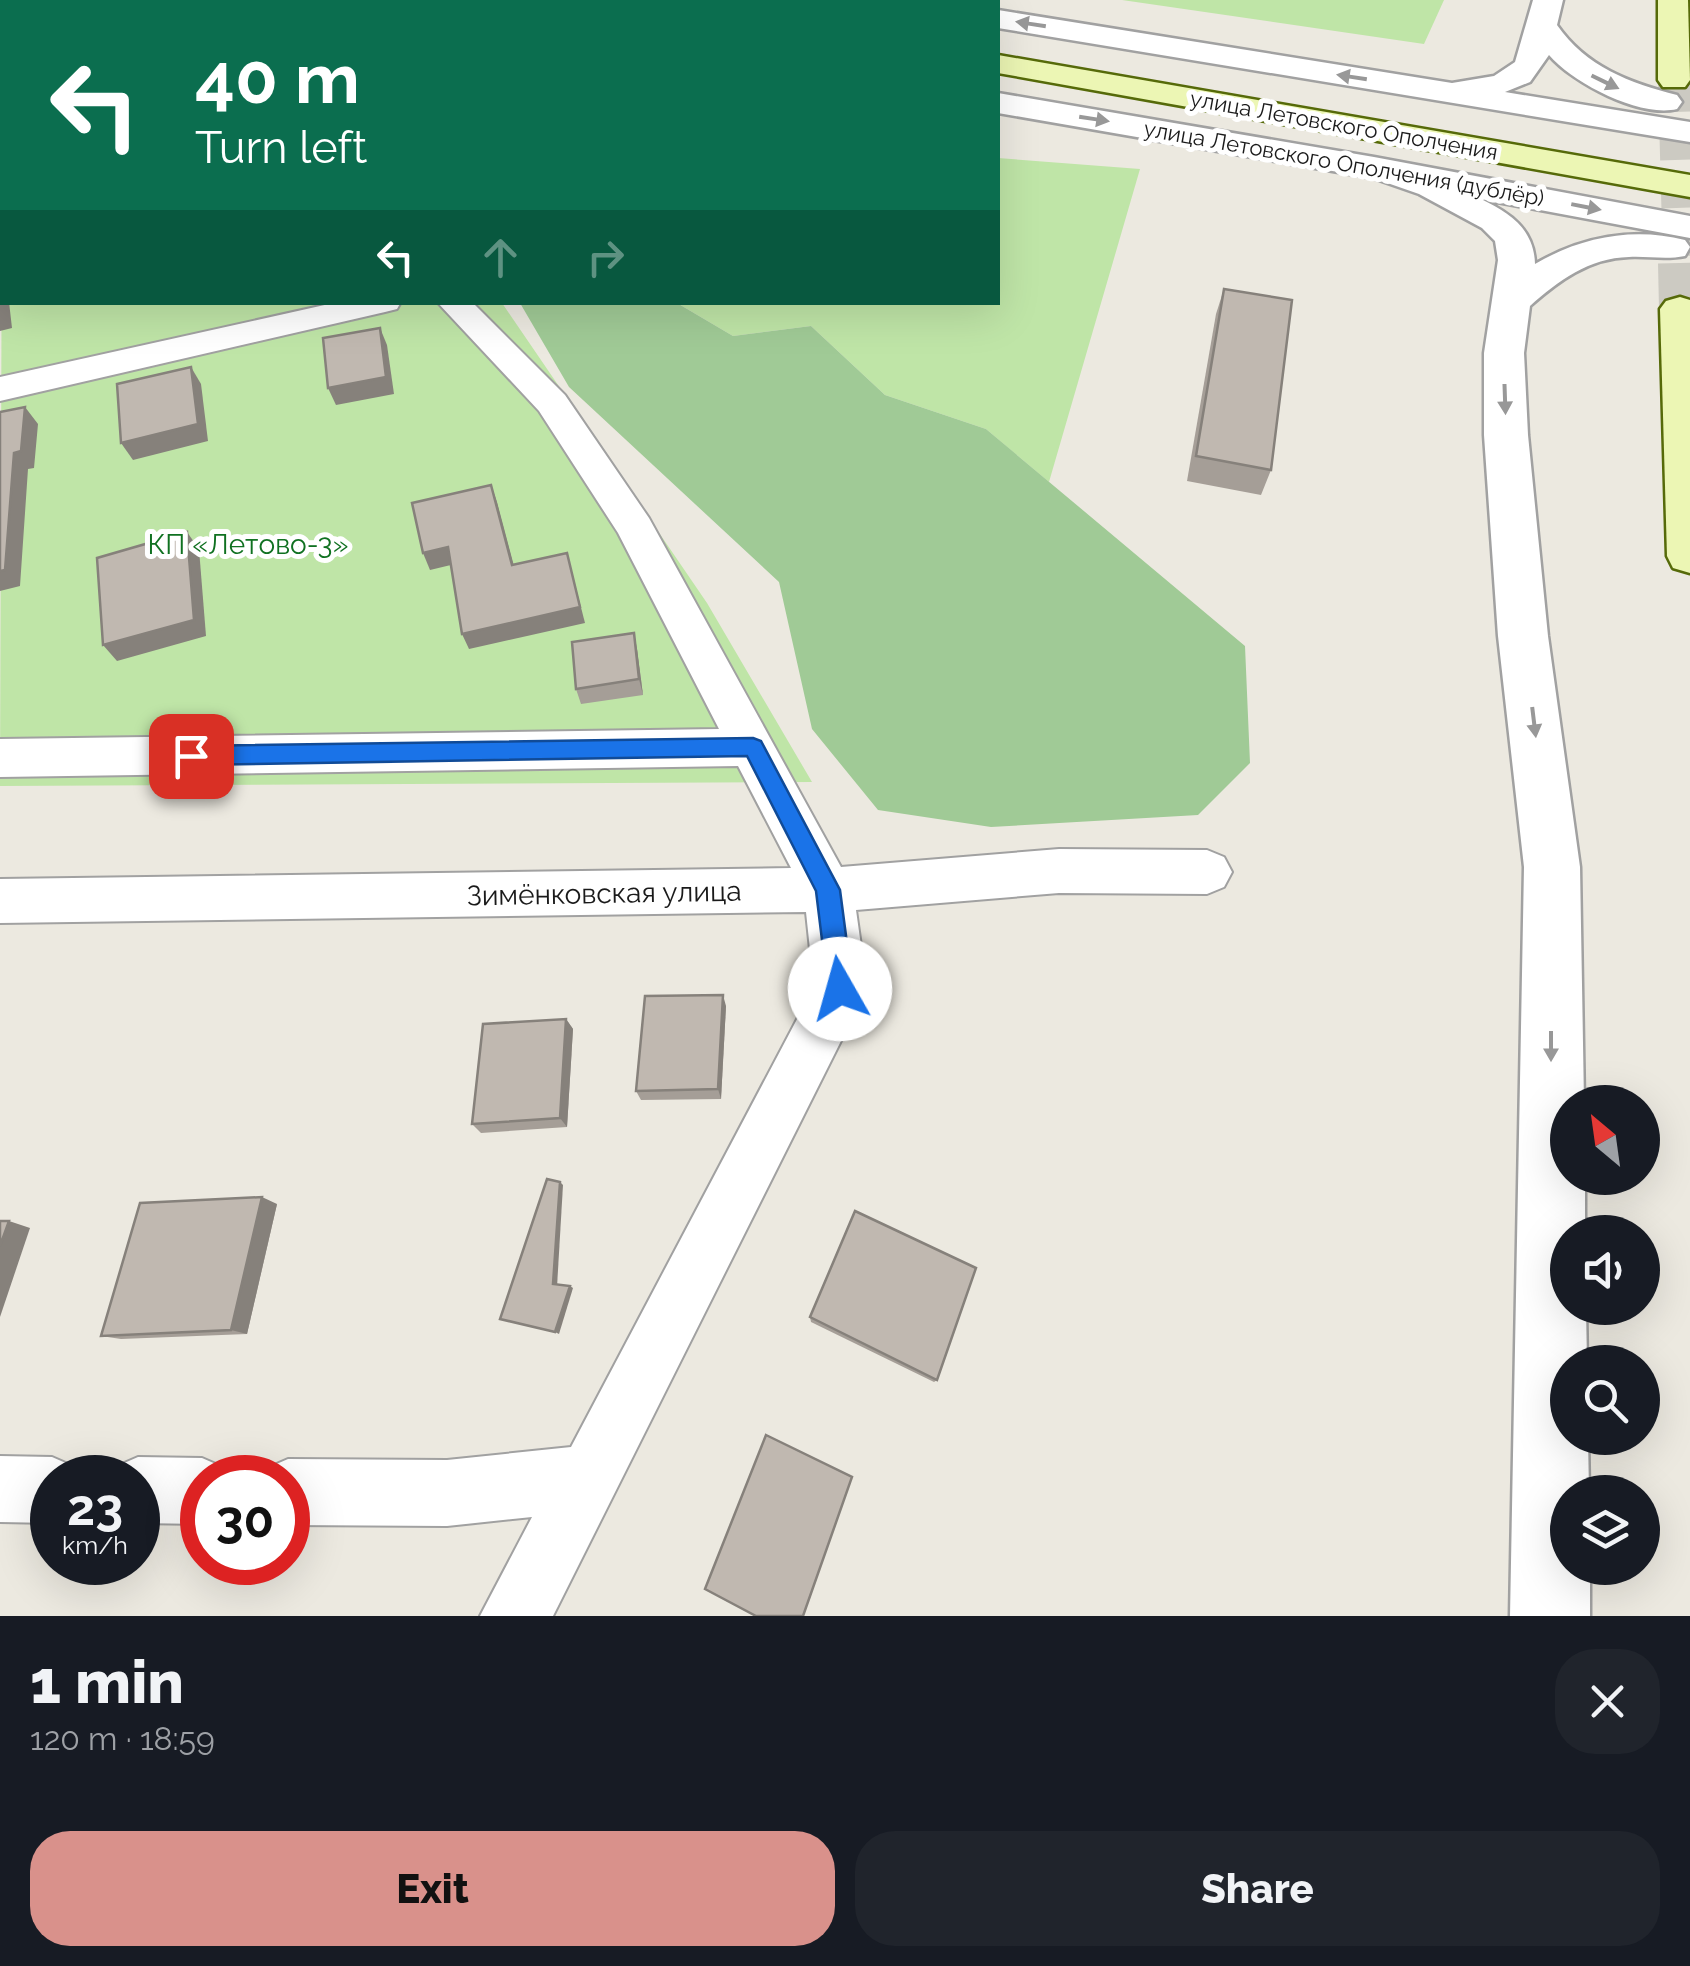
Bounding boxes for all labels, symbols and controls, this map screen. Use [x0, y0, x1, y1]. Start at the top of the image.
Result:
one-way arrow [1015, 16, 1046, 31]
text: 40 m [195, 37, 360, 119]
icon: left [30, 40, 160, 170]
one-way arrow [1336, 68, 1367, 84]
one-way arrow [1591, 73, 1620, 90]
street label: улица Летовского Ополчения [1188, 85, 1500, 165]
one-way arrow [1078, 112, 1110, 127]
street label: улица Летовского Ополчения (дублёр) [1142, 115, 1546, 211]
text: Turn left [195, 121, 367, 174]
one-way arrow [1571, 200, 1602, 215]
icon: left [368, 230, 423, 285]
icon: ahead [473, 230, 528, 285]
icon: right [578, 230, 633, 285]
one-way arrow [1498, 383, 1514, 415]
park label: КП «Летово-3» [147, 528, 349, 561]
one-way arrow [1526, 707, 1542, 739]
pin [149, 714, 234, 799]
icon: arrive [164, 729, 219, 784]
street label: Зимёнковская улица [466, 875, 742, 912]
position arrow [788, 937, 892, 1041]
one-way arrow [1543, 1031, 1559, 1063]
north arrow [1550, 1085, 1660, 1195]
map controls [1550, 1085, 1660, 1585]
button: sound [1550, 1215, 1660, 1325]
button: search [1550, 1345, 1660, 1455]
speed limit sign: 30 [180, 1455, 310, 1585]
button: layers [1550, 1475, 1660, 1585]
text: 23 [67, 1478, 123, 1537]
text: km/h [62, 1530, 128, 1560]
text: 1 min [30, 1647, 184, 1717]
button: close [1555, 1649, 1660, 1754]
text: 120 m · 18:59 [30, 1720, 215, 1757]
button: Exit [30, 1831, 835, 1946]
button: Share [855, 1831, 1660, 1946]

